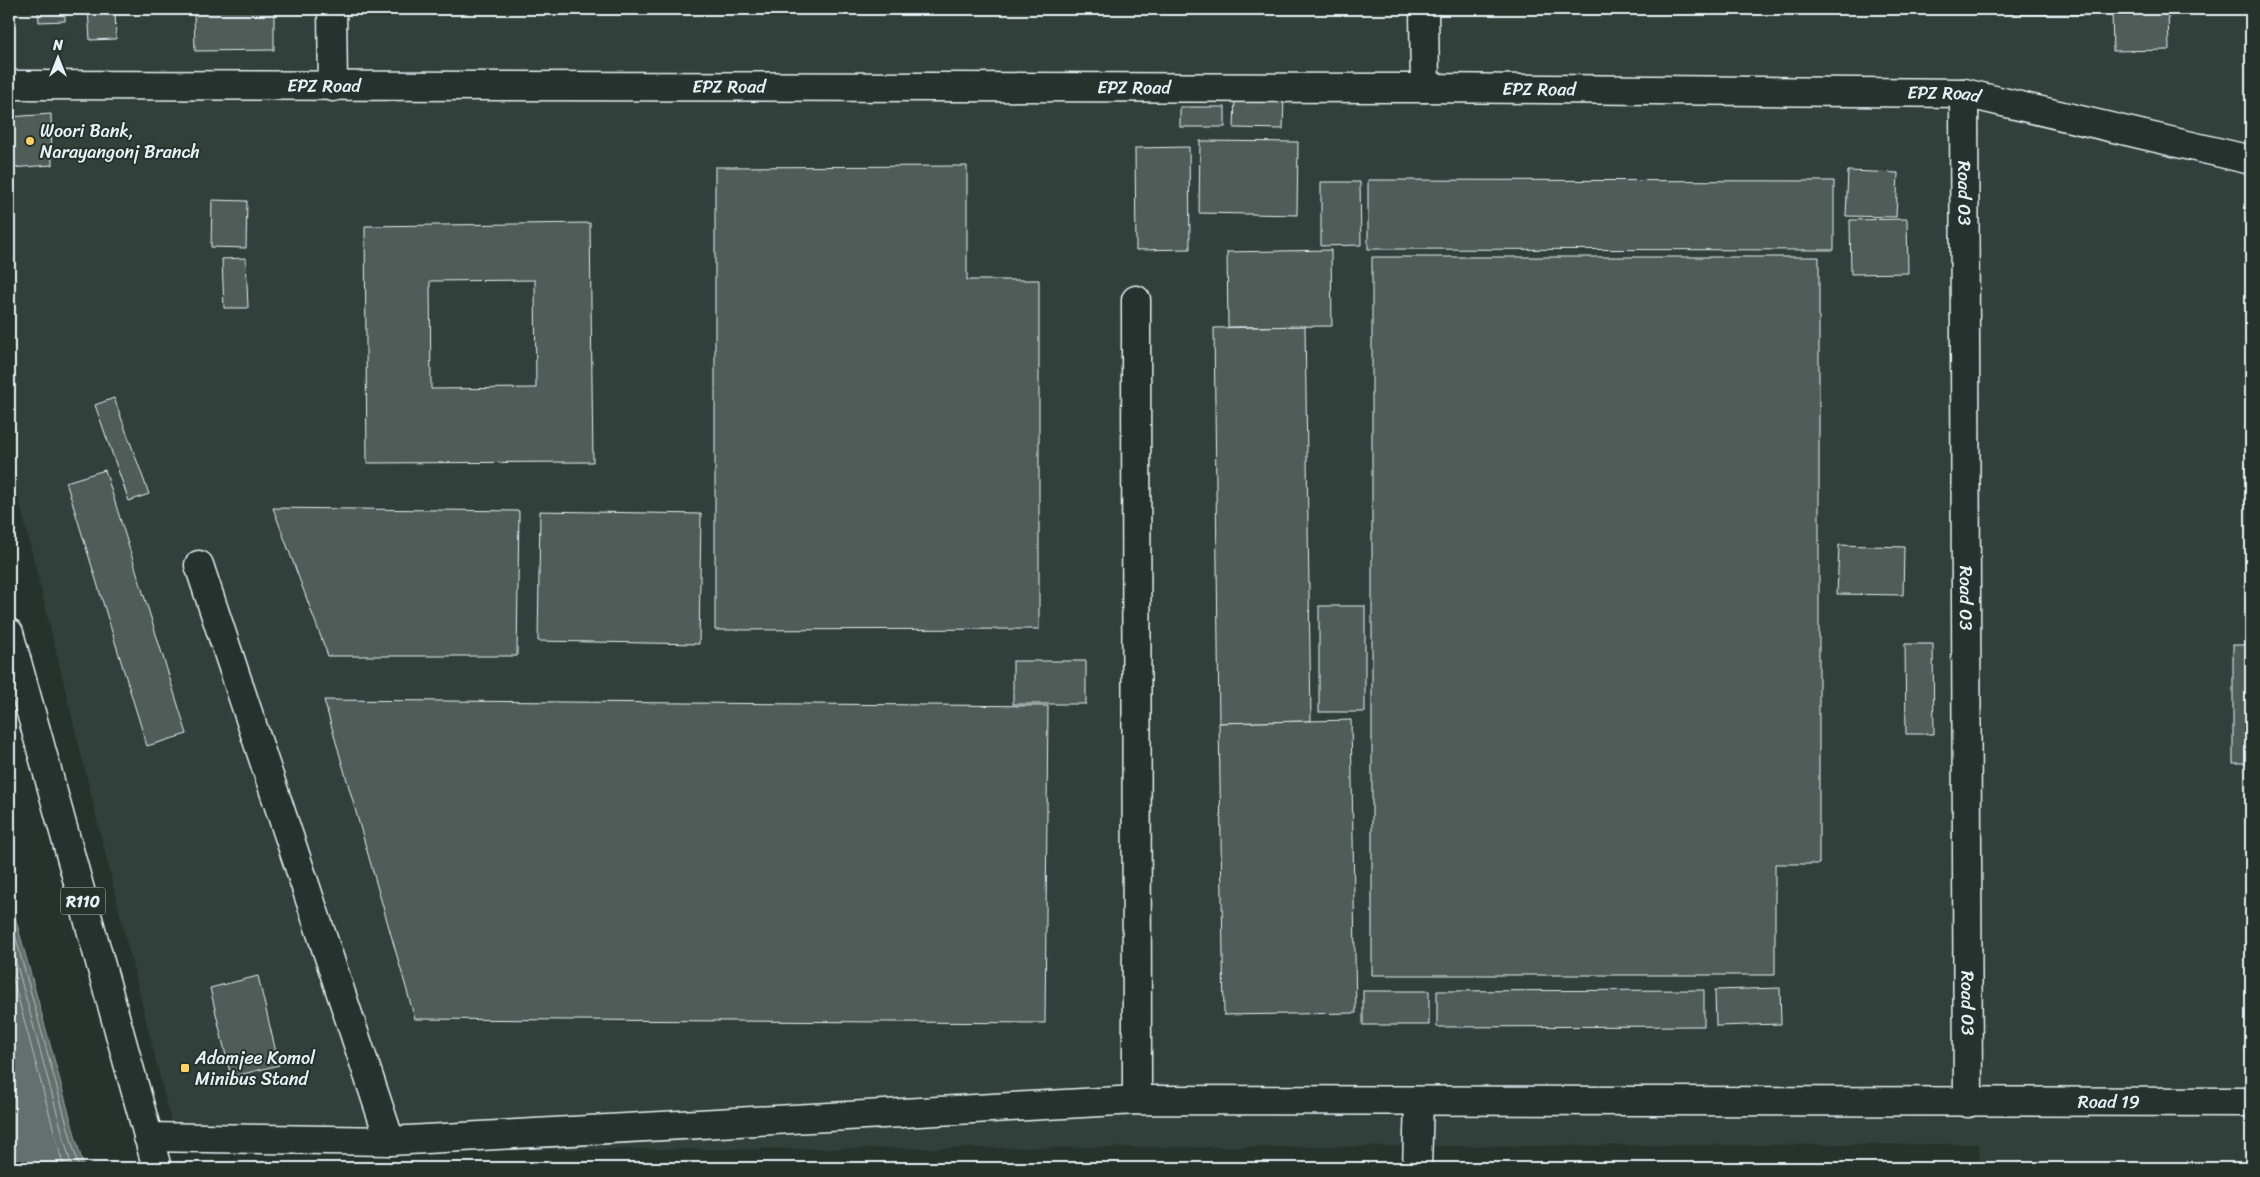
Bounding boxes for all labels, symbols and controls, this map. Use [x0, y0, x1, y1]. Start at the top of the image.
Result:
north arrow [32, 32, 82, 82]
text: N [52, 33, 63, 58]
street label: EPZ Road [287, 70, 362, 102]
street label: EPZ Road [692, 70, 767, 103]
street label: EPZ Road [1097, 71, 1172, 103]
street label: EPZ Road [1502, 73, 1577, 105]
street label: EPZ Road [1907, 76, 1985, 113]
place label: Woori Bank, Narayangonj Branch [40, 115, 200, 168]
marker: Woori Bank, Narayangonj Branch [24, 135, 36, 147]
street label: Road 03 [1948, 161, 1981, 225]
street label: Road 03 [1950, 566, 1982, 630]
road number: R110 [61, 888, 106, 914]
street label: Road 03 [1951, 971, 1984, 1035]
place label: Adamjee Komol Minibus Stand [194, 1042, 316, 1095]
marker: Adamjee Komol Minibus Stand [179, 1062, 191, 1074]
street label: Road 19 [2078, 1086, 2140, 1118]

